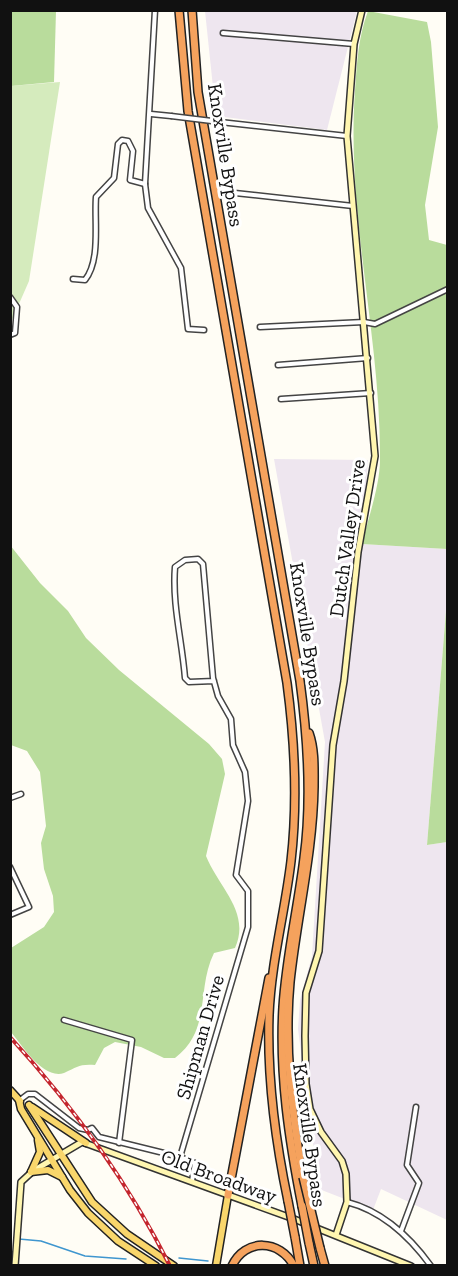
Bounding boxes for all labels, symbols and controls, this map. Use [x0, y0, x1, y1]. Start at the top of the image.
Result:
street label: Knoxville Bypass [203, 81, 249, 229]
street label: Dutch Valley Drive [324, 457, 370, 619]
street label: Knoxville Bypass [285, 560, 331, 708]
street label: Shipman Drive [171, 972, 229, 1102]
street label: Knoxville Bypass [288, 1061, 332, 1209]
street label: Old Broadway [158, 1144, 281, 1208]

